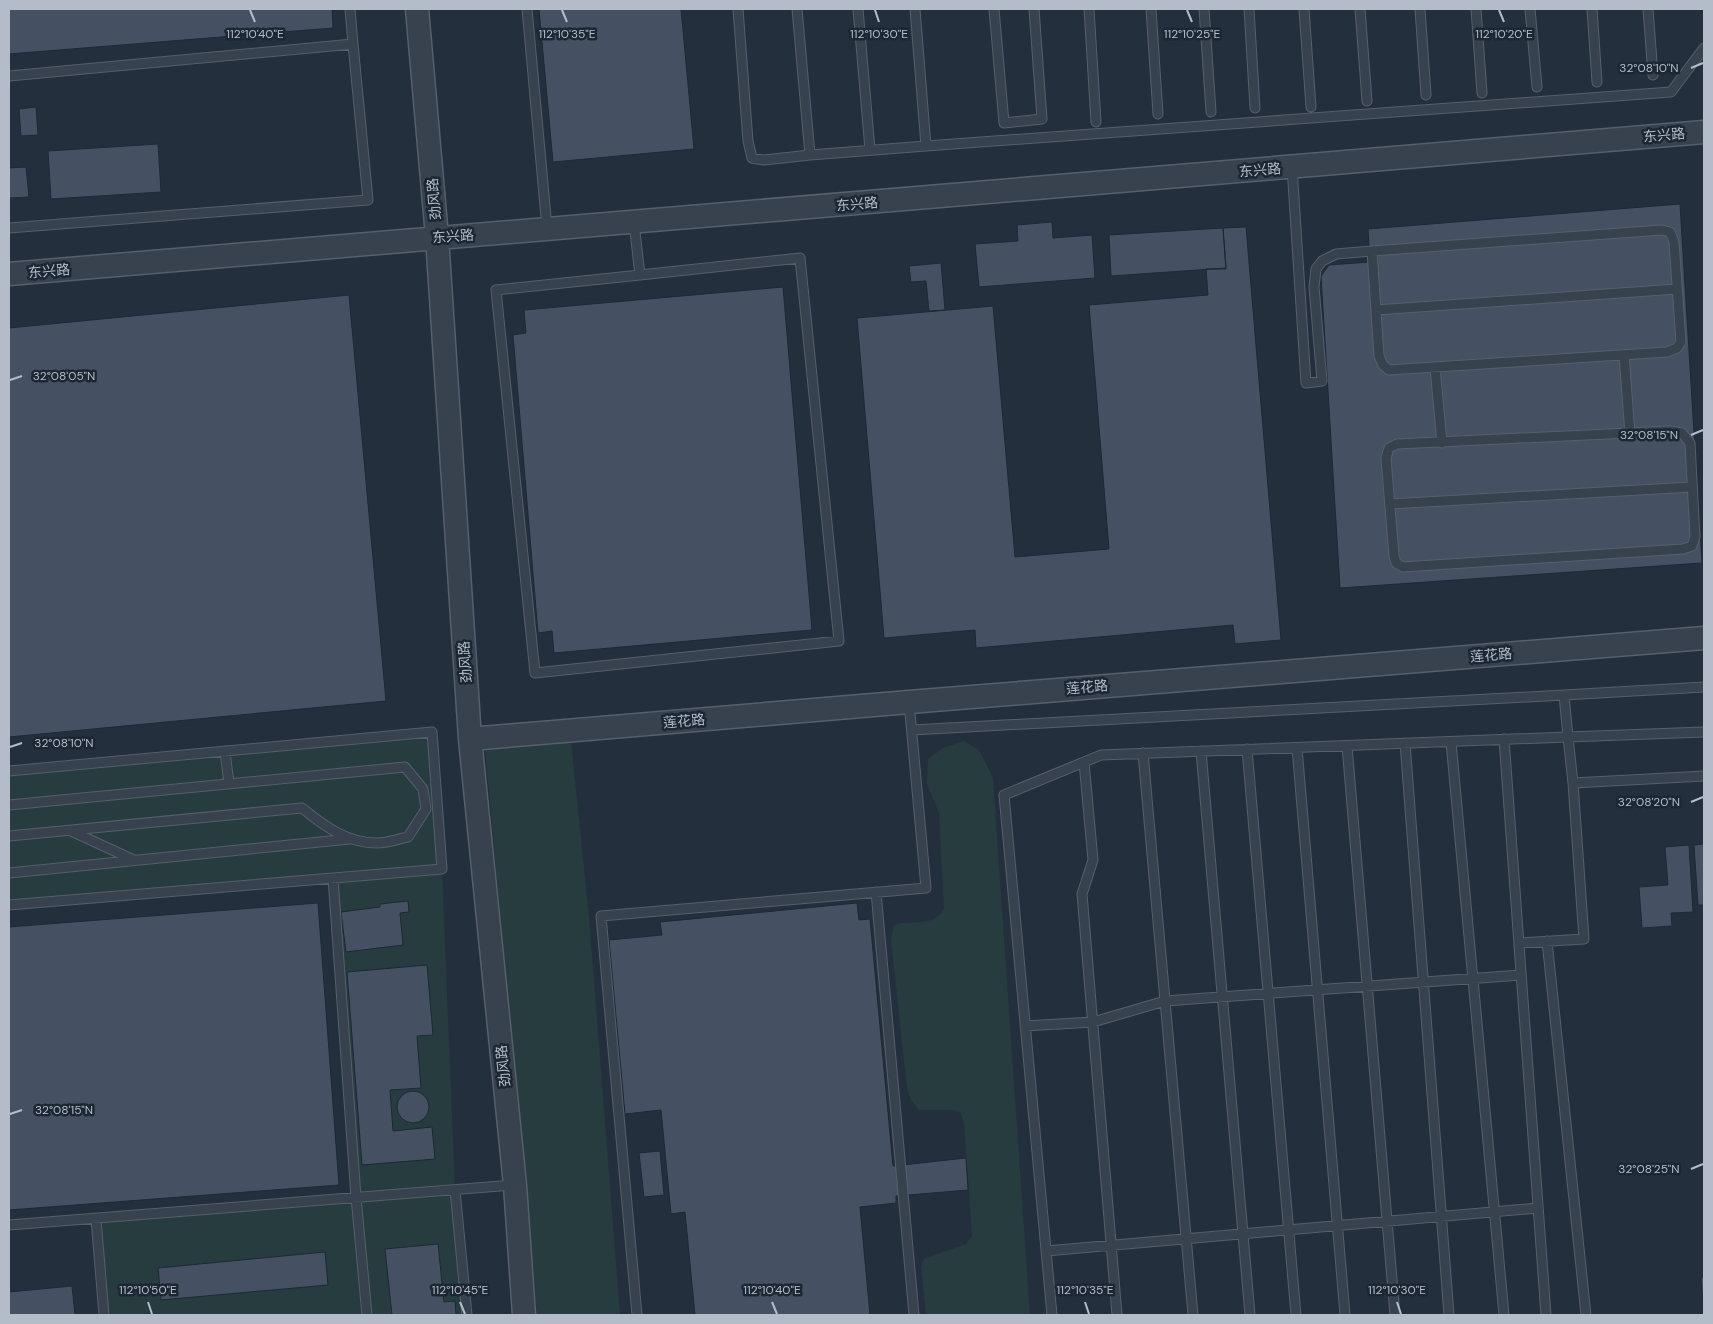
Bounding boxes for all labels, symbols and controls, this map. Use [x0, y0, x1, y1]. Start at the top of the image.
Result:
text: 112°10'40"E [226, 26, 284, 42]
text: 112°10'35"E [539, 26, 596, 42]
text: 112°10'30"E [850, 26, 908, 42]
text: 112°10'25"E [1164, 26, 1221, 42]
text: 112°10'20"E [1475, 26, 1533, 42]
text: 32°08'10"N [1619, 60, 1679, 76]
street label: 东兴路 [1642, 124, 1686, 146]
street label: 东兴路 [1238, 159, 1282, 181]
street label: 劲风路 [423, 177, 445, 221]
street label: 东兴路 [835, 193, 879, 215]
street label: 东兴路 [431, 226, 475, 246]
street label: 东兴路 [27, 260, 71, 282]
text: 32°08'05"N [33, 368, 95, 384]
text: 32°08'15"N [1620, 427, 1678, 443]
street label: 劲风路 [455, 640, 475, 684]
street label: 莲花路 [1469, 644, 1513, 666]
street label: 莲花路 [1065, 676, 1109, 698]
street label: 莲花路 [662, 710, 706, 732]
text: 32°08'10"N [34, 735, 94, 751]
text: 32°08'20"N [1618, 794, 1680, 810]
street label: 劲风路 [492, 1044, 514, 1088]
text: 32°08'15"N [35, 1102, 93, 1118]
text: 32°08'25"N [1618, 1161, 1680, 1177]
text: 112°10'50"E [119, 1282, 177, 1298]
text: 112°10'45"E [432, 1282, 488, 1298]
text: 112°10'40"E [743, 1282, 801, 1298]
text: 112°10'35"E [1057, 1282, 1114, 1298]
text: 112°10'30"E [1368, 1282, 1426, 1298]

